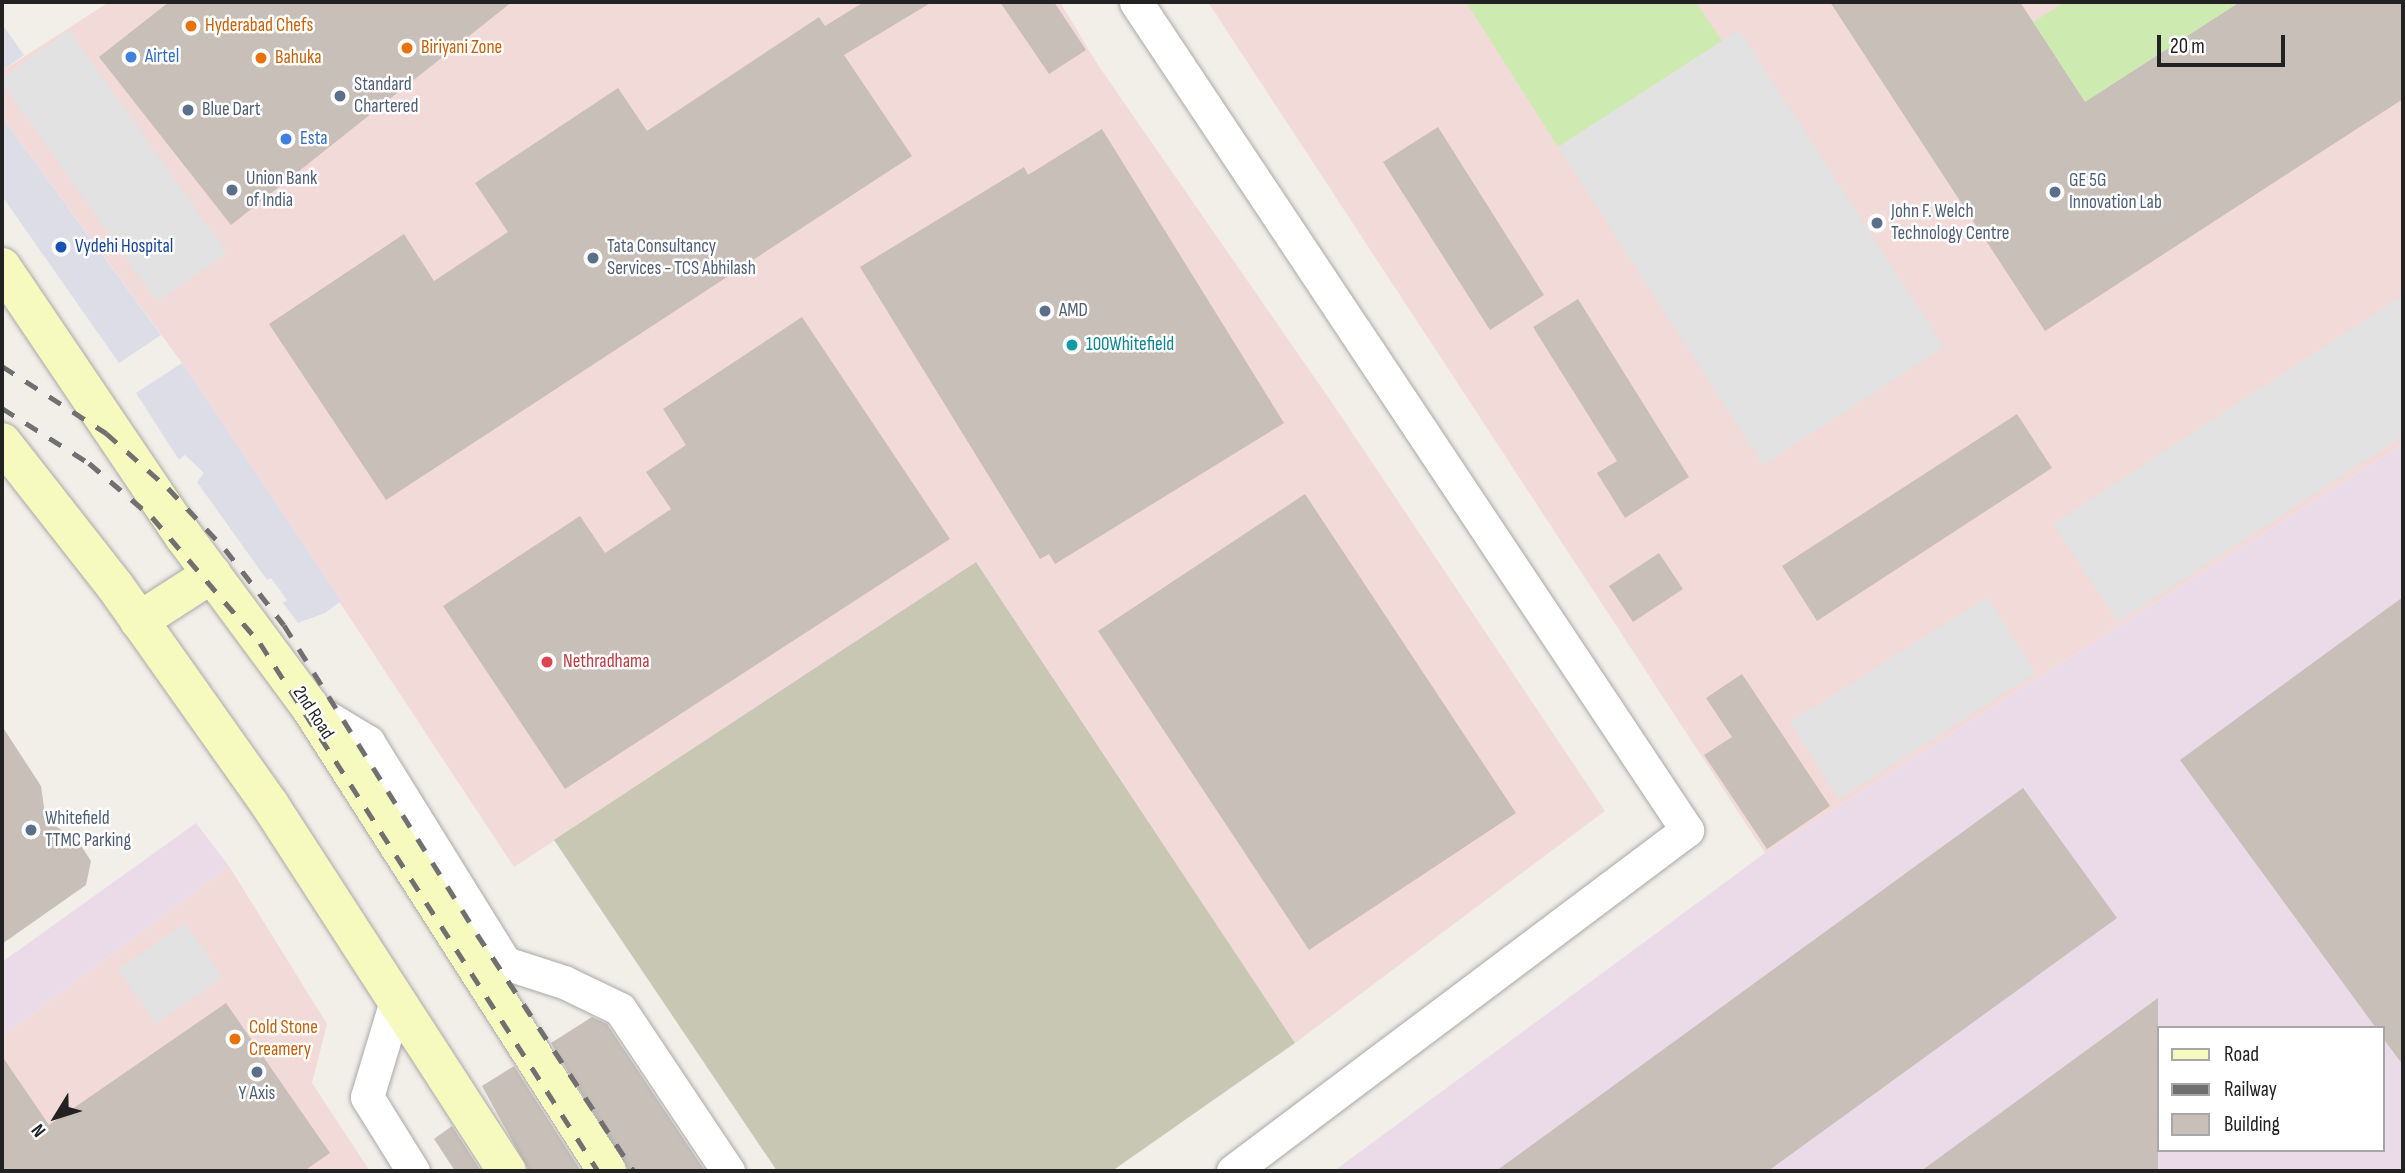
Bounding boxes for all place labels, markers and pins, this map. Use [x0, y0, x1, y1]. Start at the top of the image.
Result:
place label: Hyderabad Chefs [205, 15, 313, 37]
marker: Hyderabad Chefs [183, 18, 199, 34]
place label: Biriyani Zone [421, 37, 502, 59]
marker: Biriyani Zone [399, 40, 415, 56]
place label: Airtel [145, 46, 179, 68]
place label: Bahuka [275, 47, 321, 69]
marker: Airtel [123, 49, 139, 65]
marker: Bahuka [253, 50, 269, 66]
place label: Standard Chartered [354, 74, 418, 118]
marker: Standard Chartered [332, 88, 348, 104]
place label: Blue Dart [202, 99, 261, 121]
marker: Blue Dart [180, 102, 196, 118]
place label: Esta [300, 128, 328, 150]
marker: Esta [278, 131, 294, 147]
place label: Union Bank of India [246, 168, 317, 212]
place label: GE 5G Innovation Lab [2069, 170, 2162, 214]
marker: Union Bank of India [224, 182, 240, 198]
marker: GE 5G Innovation Lab [2047, 184, 2063, 200]
place label: John F. Welch Technology Centre [1891, 201, 2009, 245]
marker: John F. Welch Technology Centre [1869, 215, 1885, 231]
place label: Vydehi Hospital [75, 236, 173, 258]
place label: Tata Consultancy Services - TCS Abhilash [607, 236, 756, 280]
marker: Vydehi Hospital [53, 239, 69, 255]
marker: Tata Consultancy Services - TCS Abhilash [585, 250, 601, 266]
place label: AMD [1059, 300, 1088, 322]
marker: AMD [1037, 303, 1053, 319]
place label: 100Whitefield [1086, 334, 1174, 356]
marker: 100Whitefield [1064, 337, 1080, 353]
place label: Nethradhama [563, 651, 650, 673]
marker: Nethradhama [537, 652, 557, 672]
place label: Whitefield TTMC Parking [45, 808, 131, 852]
marker: Whitefield TTMC Parking [23, 822, 39, 838]
place label: Cold Stone Creamery [249, 1017, 318, 1061]
marker: Cold Stone Creamery [227, 1031, 243, 1047]
marker: Y Axis [249, 1064, 265, 1080]
place label: Y Axis [239, 1083, 275, 1105]

